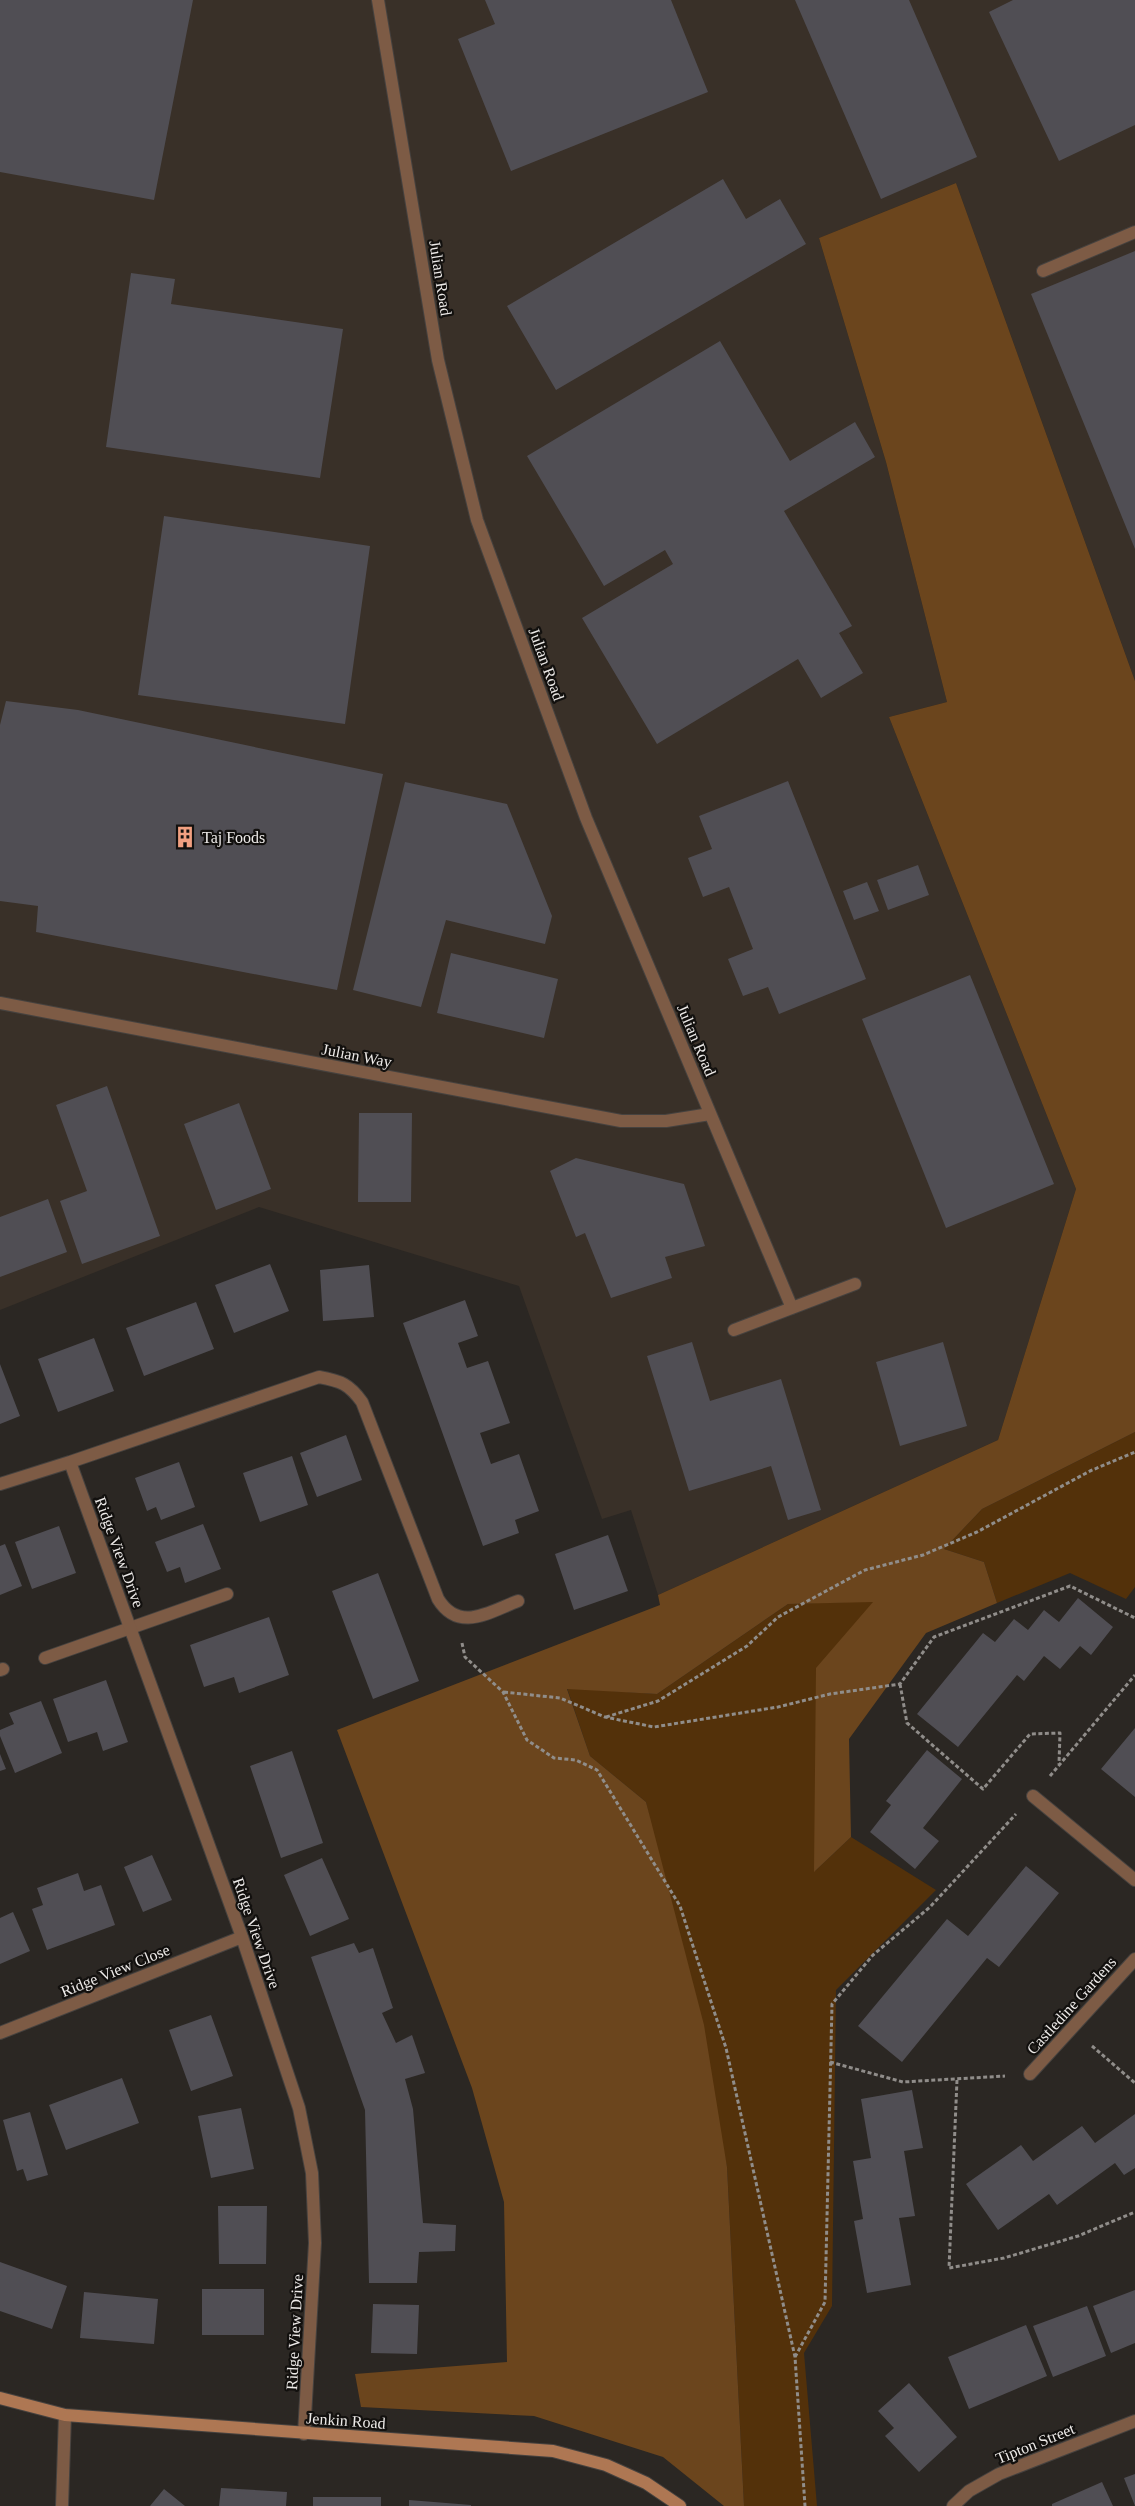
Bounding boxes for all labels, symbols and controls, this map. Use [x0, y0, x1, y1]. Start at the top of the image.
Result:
street label: Julian Road [426, 239, 455, 317]
street label: Julian Road [526, 626, 568, 703]
building icon: Taj Foods [172, 824, 198, 850]
place label: Taj Foods [202, 829, 265, 847]
street label: Julian Road [674, 1002, 719, 1078]
street label: Julian Way [320, 1040, 393, 1072]
street label: Ridge View Drive [91, 1495, 147, 1610]
street label: Ridge View Drive [229, 1876, 283, 1991]
street label: Ridge View Close [58, 1941, 173, 2001]
street label: Castledine Gardens [1023, 1953, 1119, 2057]
street label: Ridge View Drive [283, 2274, 307, 2390]
street label: Jenkin Road [306, 2409, 386, 2432]
street label: Tipton Street [993, 2420, 1078, 2468]

